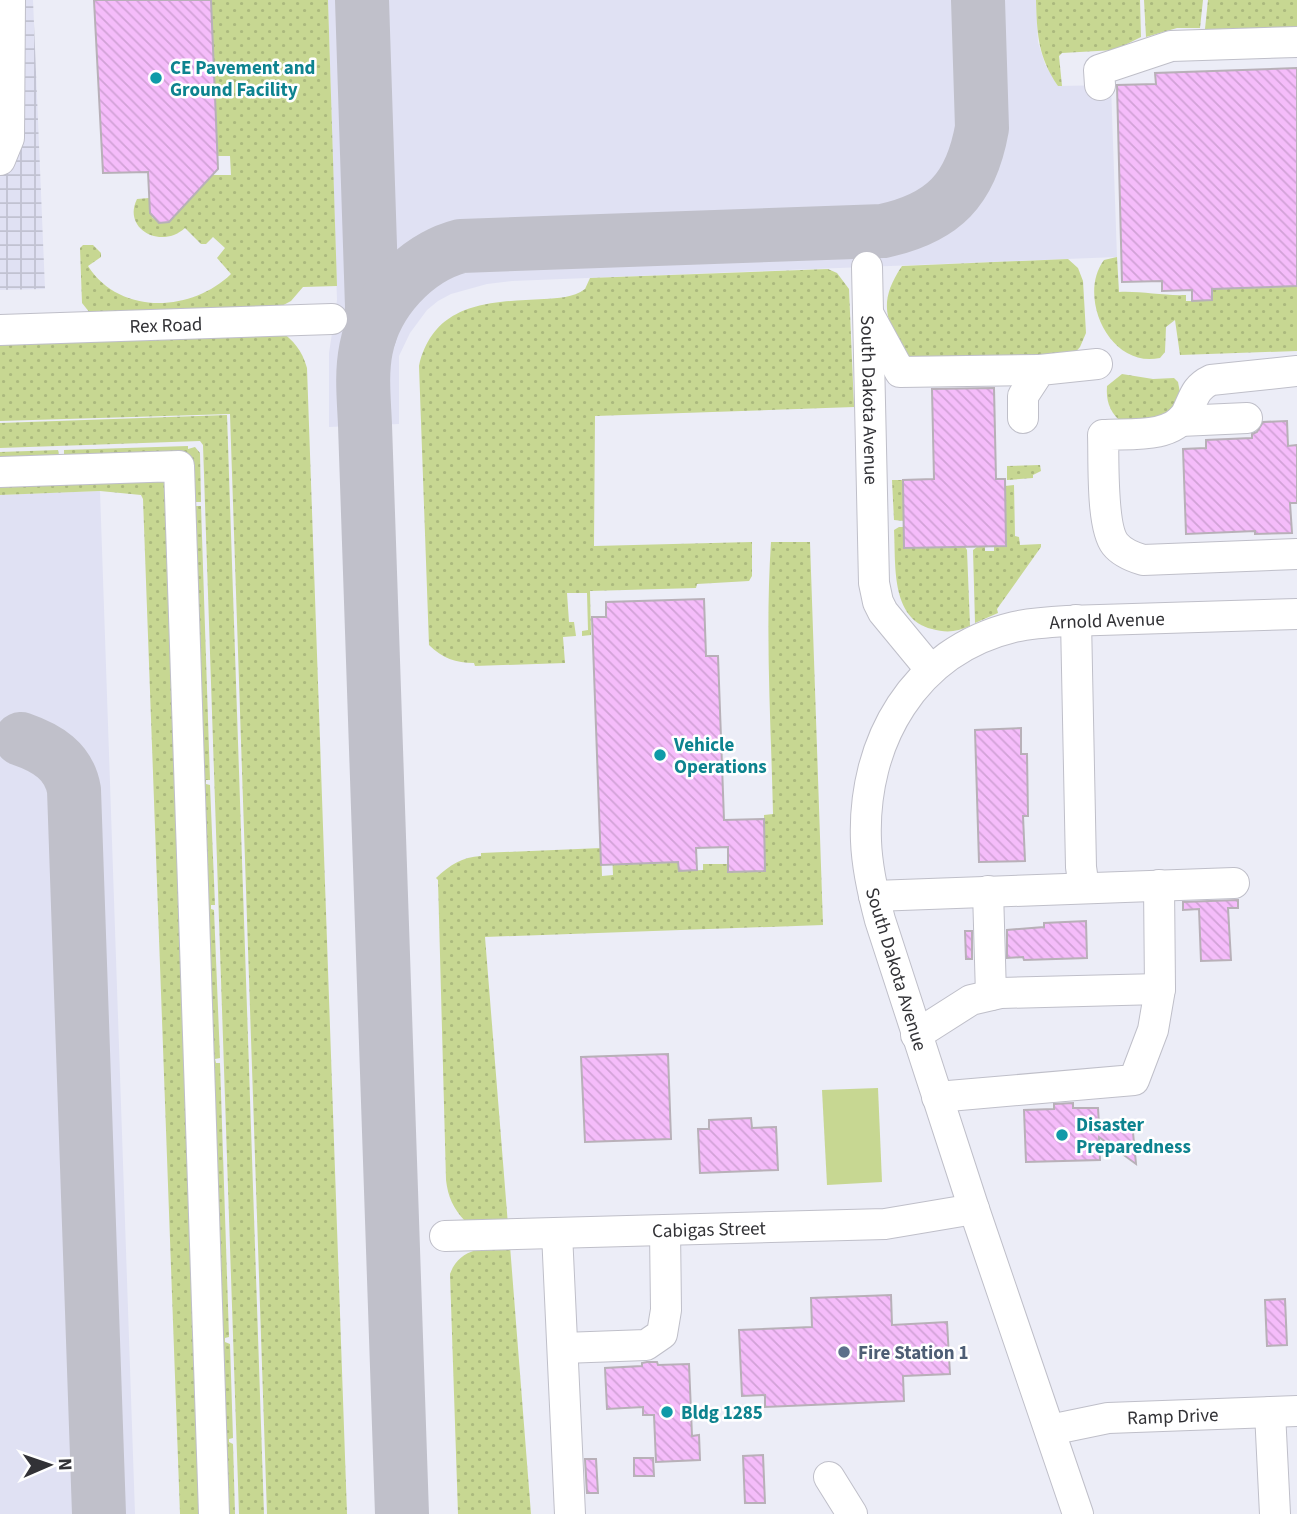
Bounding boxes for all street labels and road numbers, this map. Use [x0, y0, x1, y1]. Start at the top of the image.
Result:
street label: Rex Road [129, 311, 203, 341]
street label: South Dakota Avenue [853, 315, 884, 485]
street label: Arnold Avenue [1048, 606, 1165, 637]
street label: South Dakota Avenue [858, 884, 933, 1054]
street label: Cabigas Street [652, 1215, 767, 1245]
street label: Ramp Drive [1126, 1402, 1219, 1432]

